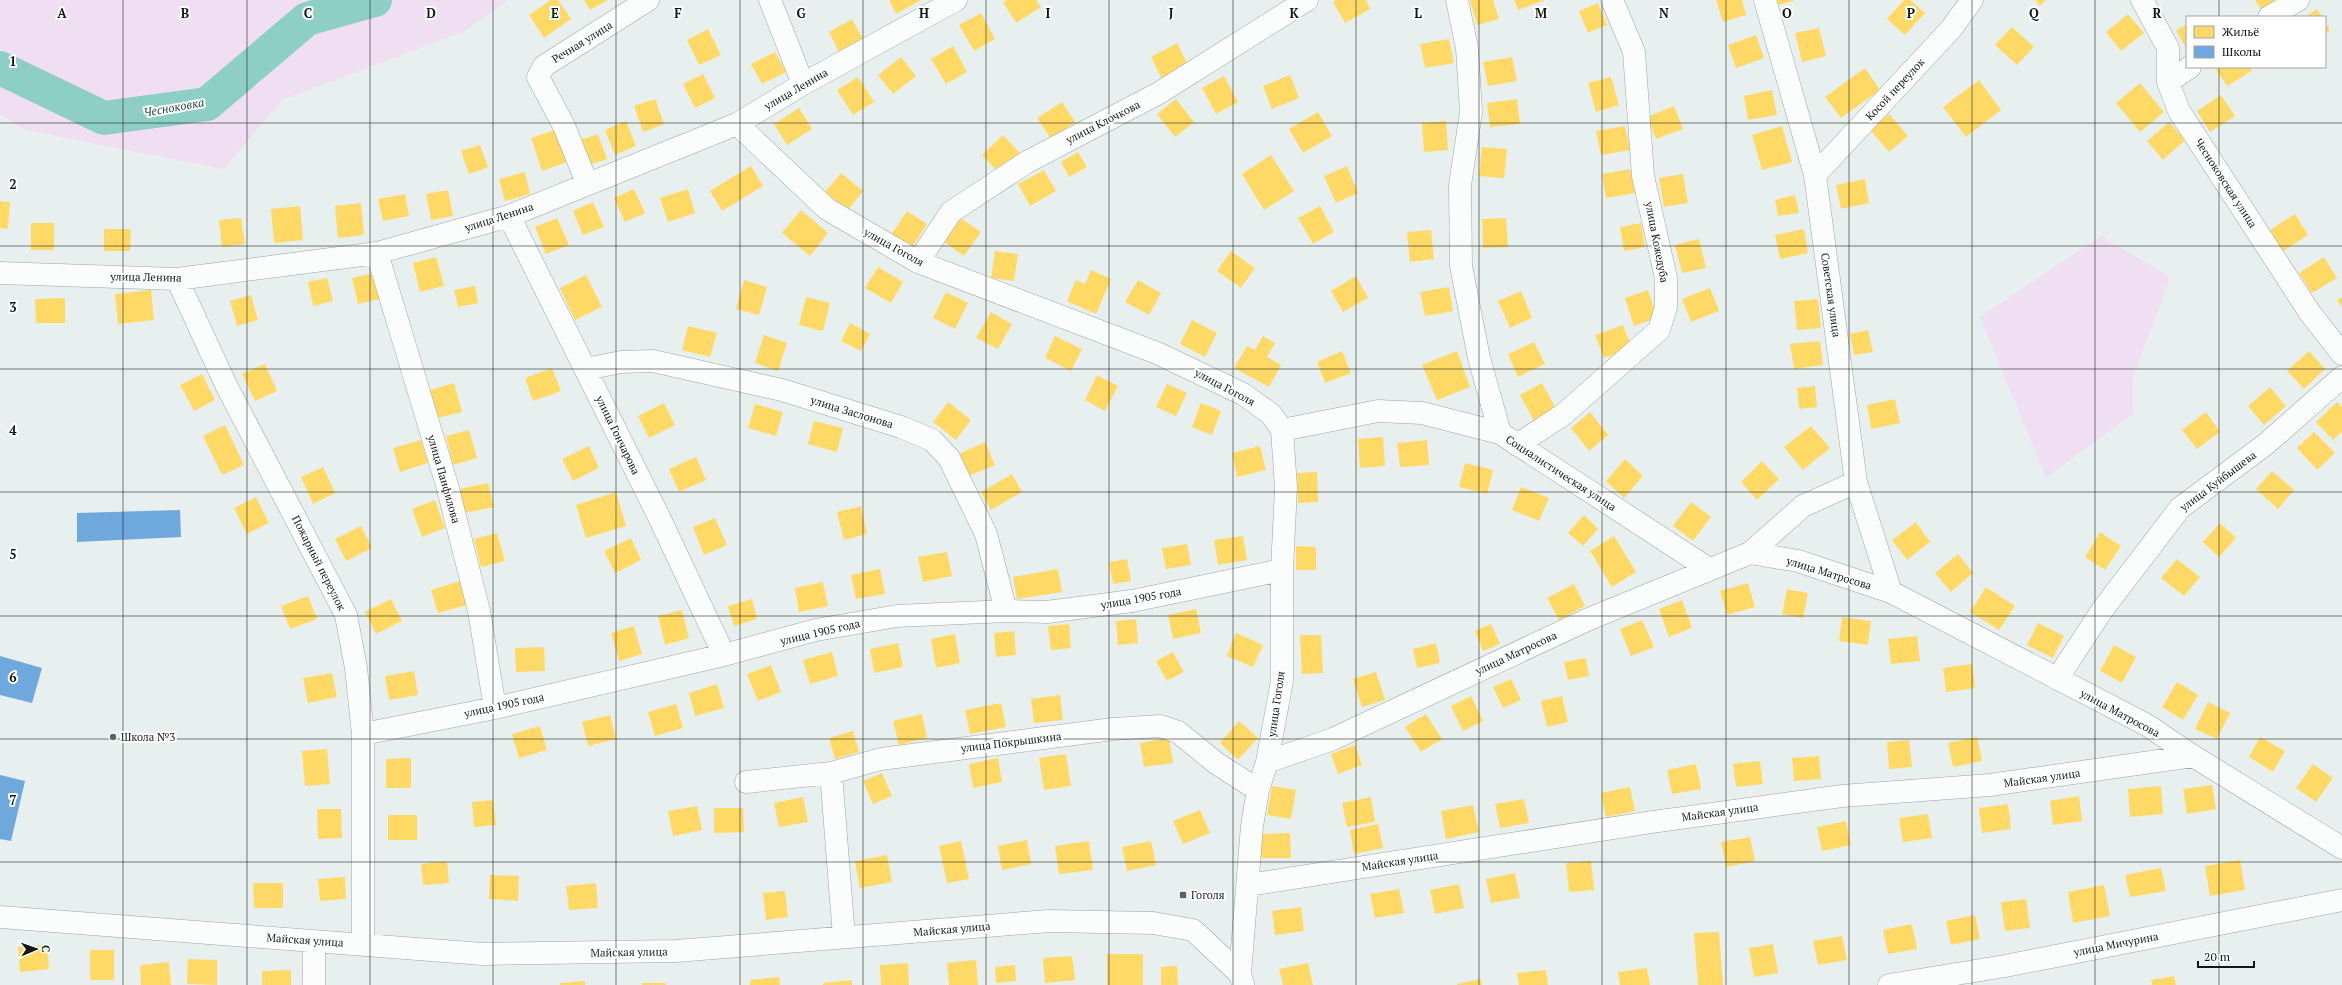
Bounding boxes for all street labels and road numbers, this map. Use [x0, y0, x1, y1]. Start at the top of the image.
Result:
street label: Речная улица [549, 18, 615, 66]
street label: Косой переулок [1862, 55, 1928, 123]
street label: улица Ленина [761, 65, 831, 113]
street label: улица Клочкова [1063, 97, 1143, 147]
street label: Чесноковская улица [2192, 136, 2260, 231]
street label: улица Ленина [462, 199, 536, 235]
street label: улица Кожедуба [1642, 199, 1672, 284]
street label: улица Гоголя [861, 224, 927, 269]
street label: Советская улица [1818, 252, 1844, 339]
street label: улица Ленина [109, 269, 182, 285]
street label: улица Гоголя [1191, 365, 1258, 409]
street label: улица Гончарова [592, 392, 643, 477]
street label: улица Заслонова [808, 392, 895, 431]
street label: улица Панфилова [424, 432, 463, 525]
street label: Социалистическая улица [1503, 432, 1619, 514]
street label: улица Куйбышева [2176, 447, 2259, 515]
street label: Пожарный переулок [289, 513, 349, 613]
street label: улица Матросова [1784, 553, 1874, 593]
street label: улица 1905 года [1099, 584, 1183, 612]
street label: улица 1905 года [778, 616, 862, 648]
street label: улица Матросова [1472, 628, 1559, 678]
street label: улица Гоголя [1264, 670, 1288, 739]
street label: улица Матросова [2077, 686, 2163, 740]
street label: улица 1905 года [462, 690, 546, 721]
street label: улица Покрышкина [959, 729, 1063, 755]
street label: Майская улица [2003, 766, 2082, 790]
street label: Майская улица [1681, 800, 1760, 824]
street label: Майская улица [1361, 848, 1440, 874]
street label: Майская улица [913, 919, 992, 939]
street label: улица Мичурина [2071, 929, 2160, 959]
street label: Майская улица [266, 930, 344, 950]
street label: Майская улица [590, 944, 668, 960]

